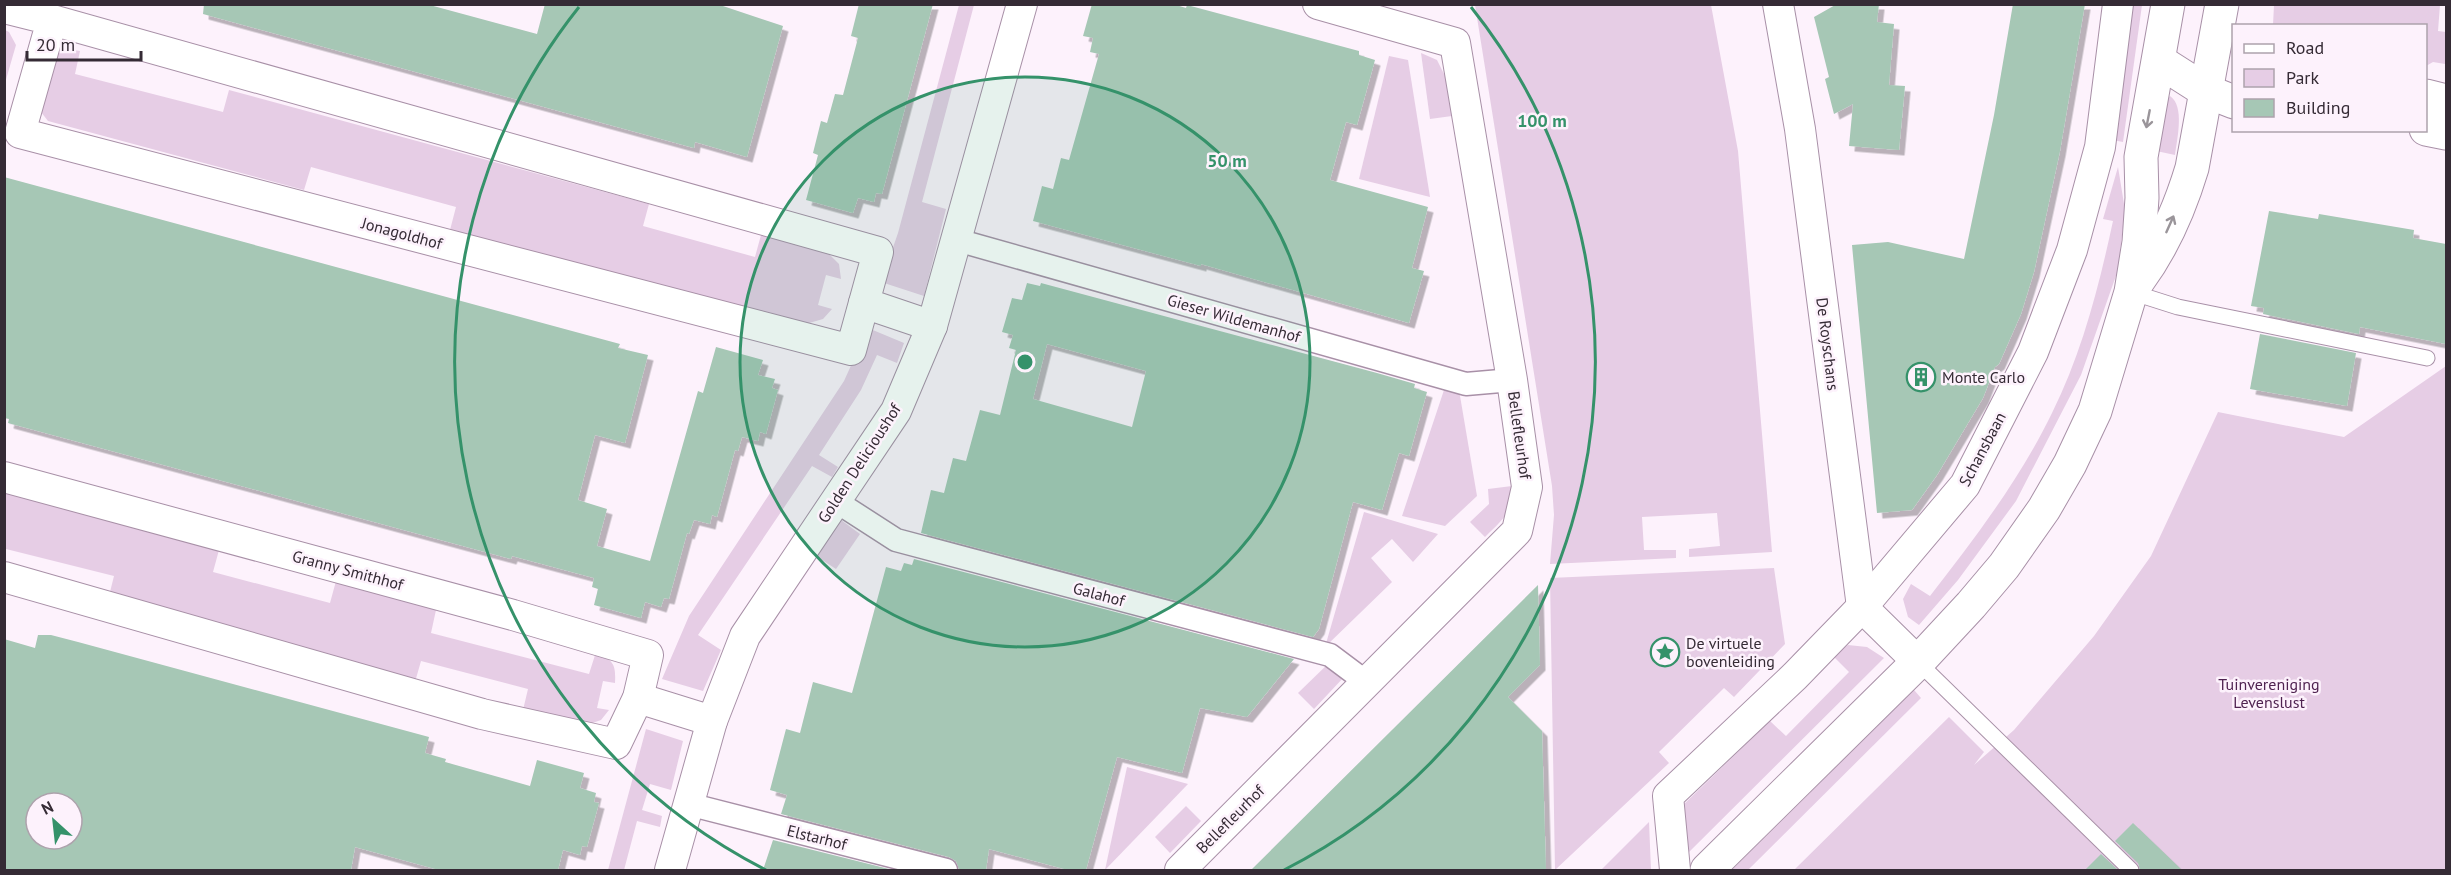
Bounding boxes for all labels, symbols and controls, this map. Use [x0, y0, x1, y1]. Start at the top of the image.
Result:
scale bar [27, 24, 141, 62]
legend [2232, 24, 2427, 132]
text: 20 m [36, 33, 75, 56]
text: Road [2286, 36, 2324, 59]
text: Park [2286, 66, 2319, 89]
text: Building [2286, 96, 2350, 119]
text: 100 m [1517, 109, 1567, 132]
one-way arrow [2142, 109, 2153, 128]
text: 50 m [1207, 149, 1247, 172]
street label: Jonagoldhof [359, 212, 445, 254]
one-way arrow [2165, 216, 2177, 234]
street label: Gieser Wildemanhof [1165, 289, 1304, 347]
street label: De Royschans [1812, 296, 1844, 392]
centre of rings [1015, 352, 1035, 372]
building icon: Monte Carlo [1905, 361, 1937, 393]
place label: Monte Carlo [1942, 367, 2025, 387]
street label: Bellefleurhof [1504, 390, 1536, 481]
street label: Golden Delicioushof [813, 399, 905, 526]
street label: Schansbaan [1954, 408, 2010, 490]
street label: Granny Smithhof [290, 546, 407, 595]
street label: Galahof [1071, 578, 1128, 611]
place label: De virtuele bovenleiding [1686, 633, 1775, 671]
place icon: De virtuele bovenleiding [1649, 636, 1681, 668]
park label: Tuinvereniging Levenslust [2218, 674, 2320, 712]
street label: Bellefleurhof [1192, 780, 1269, 857]
north arrow [24, 791, 84, 851]
text: N [38, 796, 56, 819]
street label: Elstarhof [785, 820, 850, 854]

